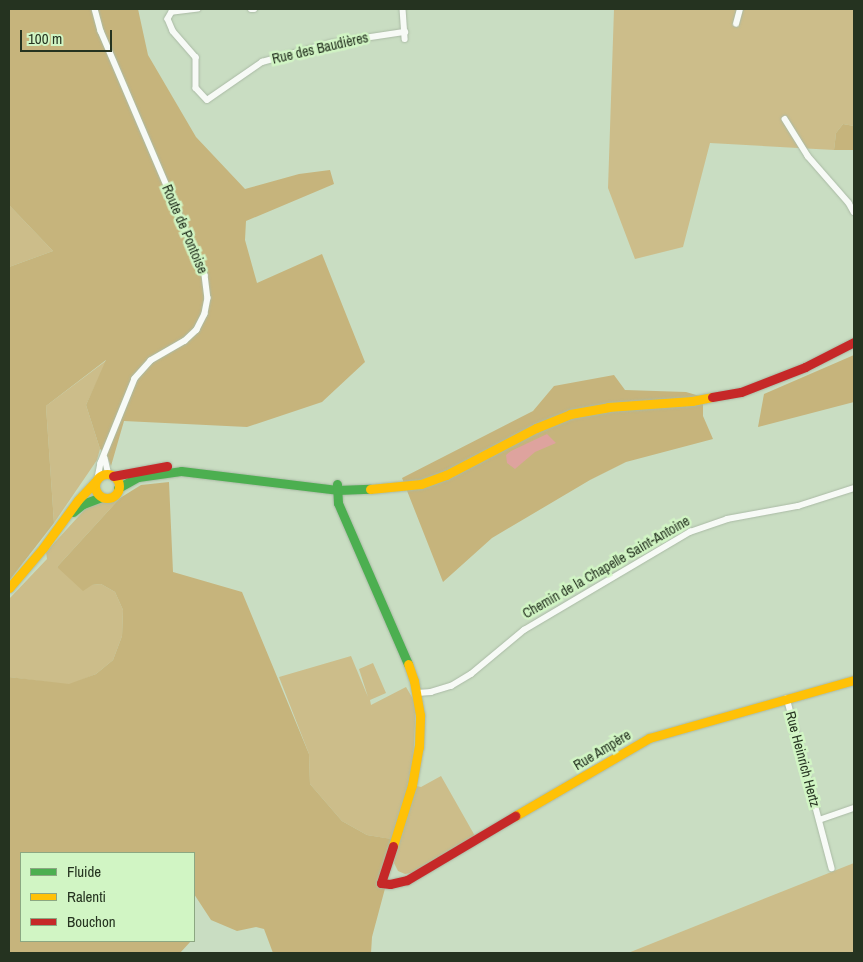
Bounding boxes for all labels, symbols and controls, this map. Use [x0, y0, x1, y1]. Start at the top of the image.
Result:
scale bar [22, 20, 115, 52]
text: 100 m [28, 28, 62, 49]
street label: Rue des Baudières [270, 29, 370, 67]
street label: Route de Pontoise [159, 182, 211, 276]
street label: Chemin de la Chapelle Saint-Antoine [519, 512, 693, 622]
street label: Rue Heinrich Hertz [782, 709, 824, 809]
street label: Rue Ampère [570, 726, 634, 774]
legend [20, 852, 195, 942]
text: Fluide [67, 861, 101, 882]
text: Ralenti [67, 886, 106, 907]
text: Bouchon [67, 911, 116, 932]

